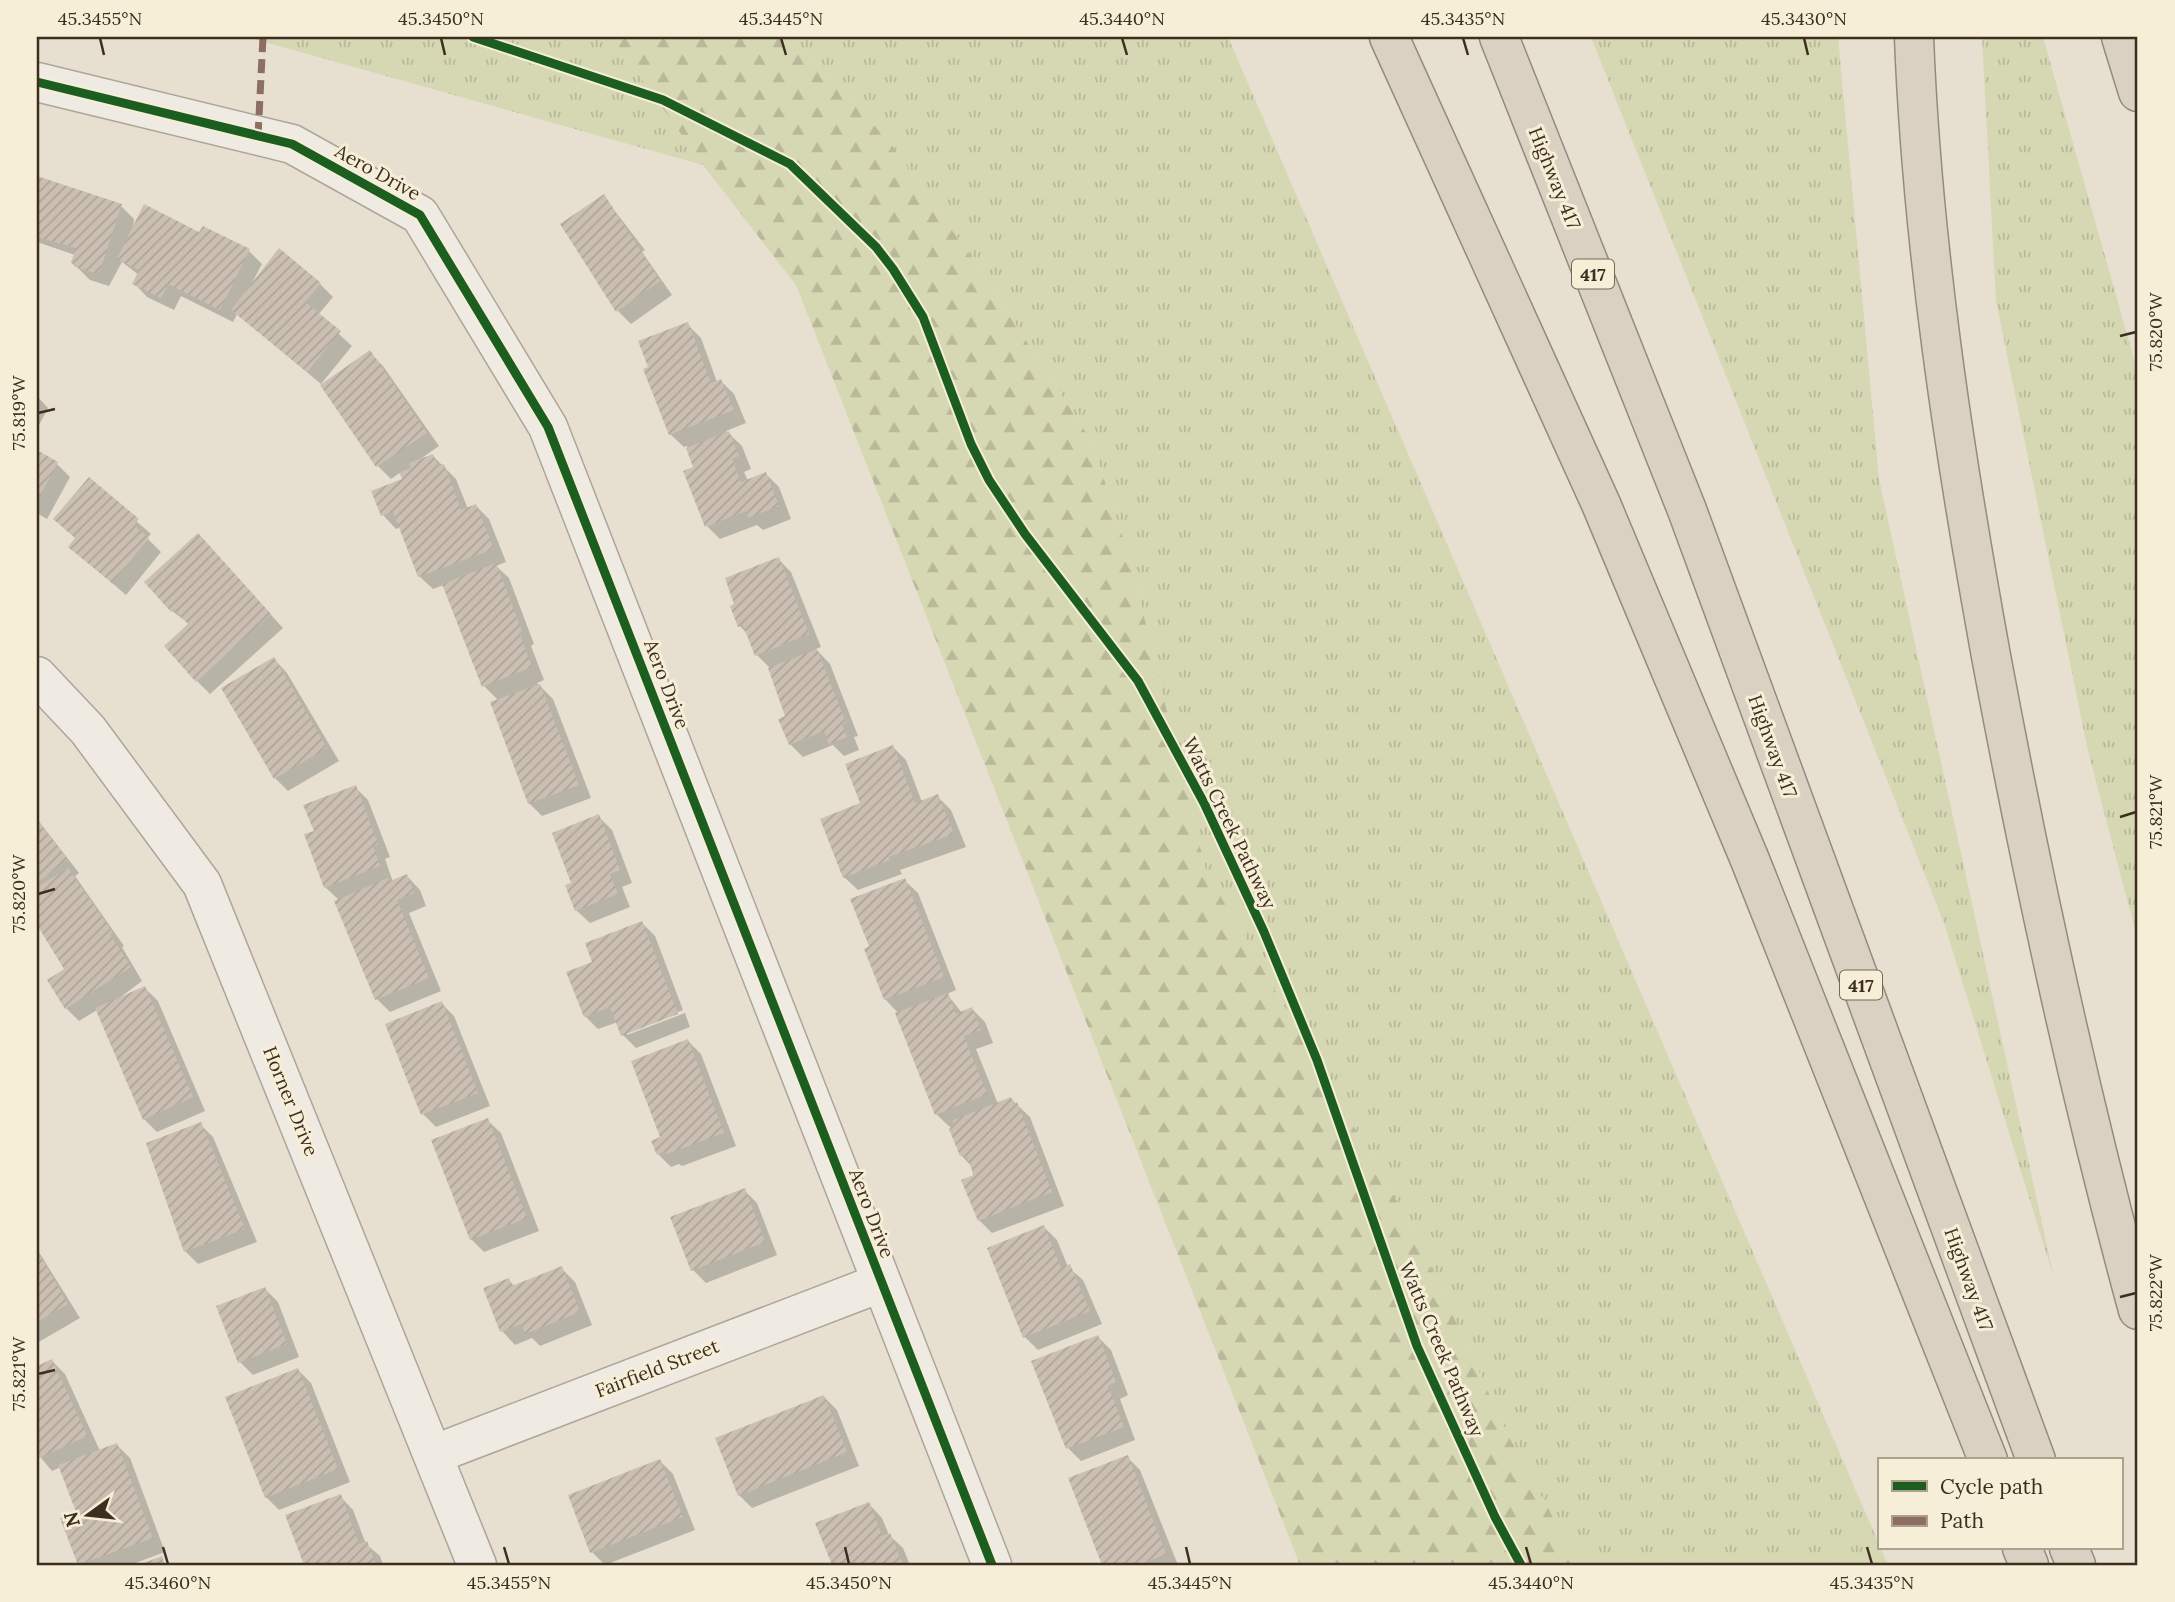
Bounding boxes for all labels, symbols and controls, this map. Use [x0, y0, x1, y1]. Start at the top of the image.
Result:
text: 45.3455°N [58, 7, 142, 30]
text: 45.3450°N [398, 7, 484, 30]
text: 45.3445°N [739, 7, 823, 30]
text: 45.3440°N [1079, 7, 1165, 30]
text: 45.3435°N [1421, 7, 1505, 30]
text: 45.3430°N [1761, 7, 1847, 30]
street label: Highway 417 [1524, 123, 1586, 233]
street label: Aero Drive [330, 138, 425, 205]
road number: 417 [1572, 260, 1614, 288]
text: 75.820°W [2144, 292, 2167, 371]
text: 75.819°W [7, 375, 30, 450]
street label: Aero Drive [639, 635, 695, 732]
street label: Highway 417 [1743, 691, 1803, 801]
street label: Watts Creek Pathway [1178, 733, 1282, 913]
text: 75.821°W [2144, 774, 2167, 849]
text: 75.820°W [7, 854, 30, 933]
road number: 417 [1840, 970, 1882, 1000]
street label: Horner Drive [258, 1043, 324, 1159]
street label: Aero Drive [844, 1164, 900, 1261]
street label: Highway 417 [1939, 1224, 1999, 1334]
text: 75.822°W [2144, 1253, 2167, 1332]
street label: Watts Creek Pathway [1394, 1258, 1490, 1440]
street label: Fairfield Street [592, 1333, 723, 1403]
text: 75.821°W [7, 1336, 30, 1411]
legend [1878, 1458, 2122, 1550]
text: Cycle path [1940, 1473, 2043, 1500]
north arrow [52, 1480, 122, 1550]
text: Path [1940, 1507, 1984, 1534]
text: N [58, 1509, 85, 1530]
text: 45.3460°N [125, 1571, 211, 1594]
text: 45.3455°N [467, 1571, 551, 1594]
text: 45.3450°N [806, 1571, 892, 1594]
text: 45.3445°N [1148, 1571, 1232, 1594]
text: 45.3440°N [1488, 1571, 1574, 1594]
text: 45.3435°N [1830, 1571, 1914, 1594]

